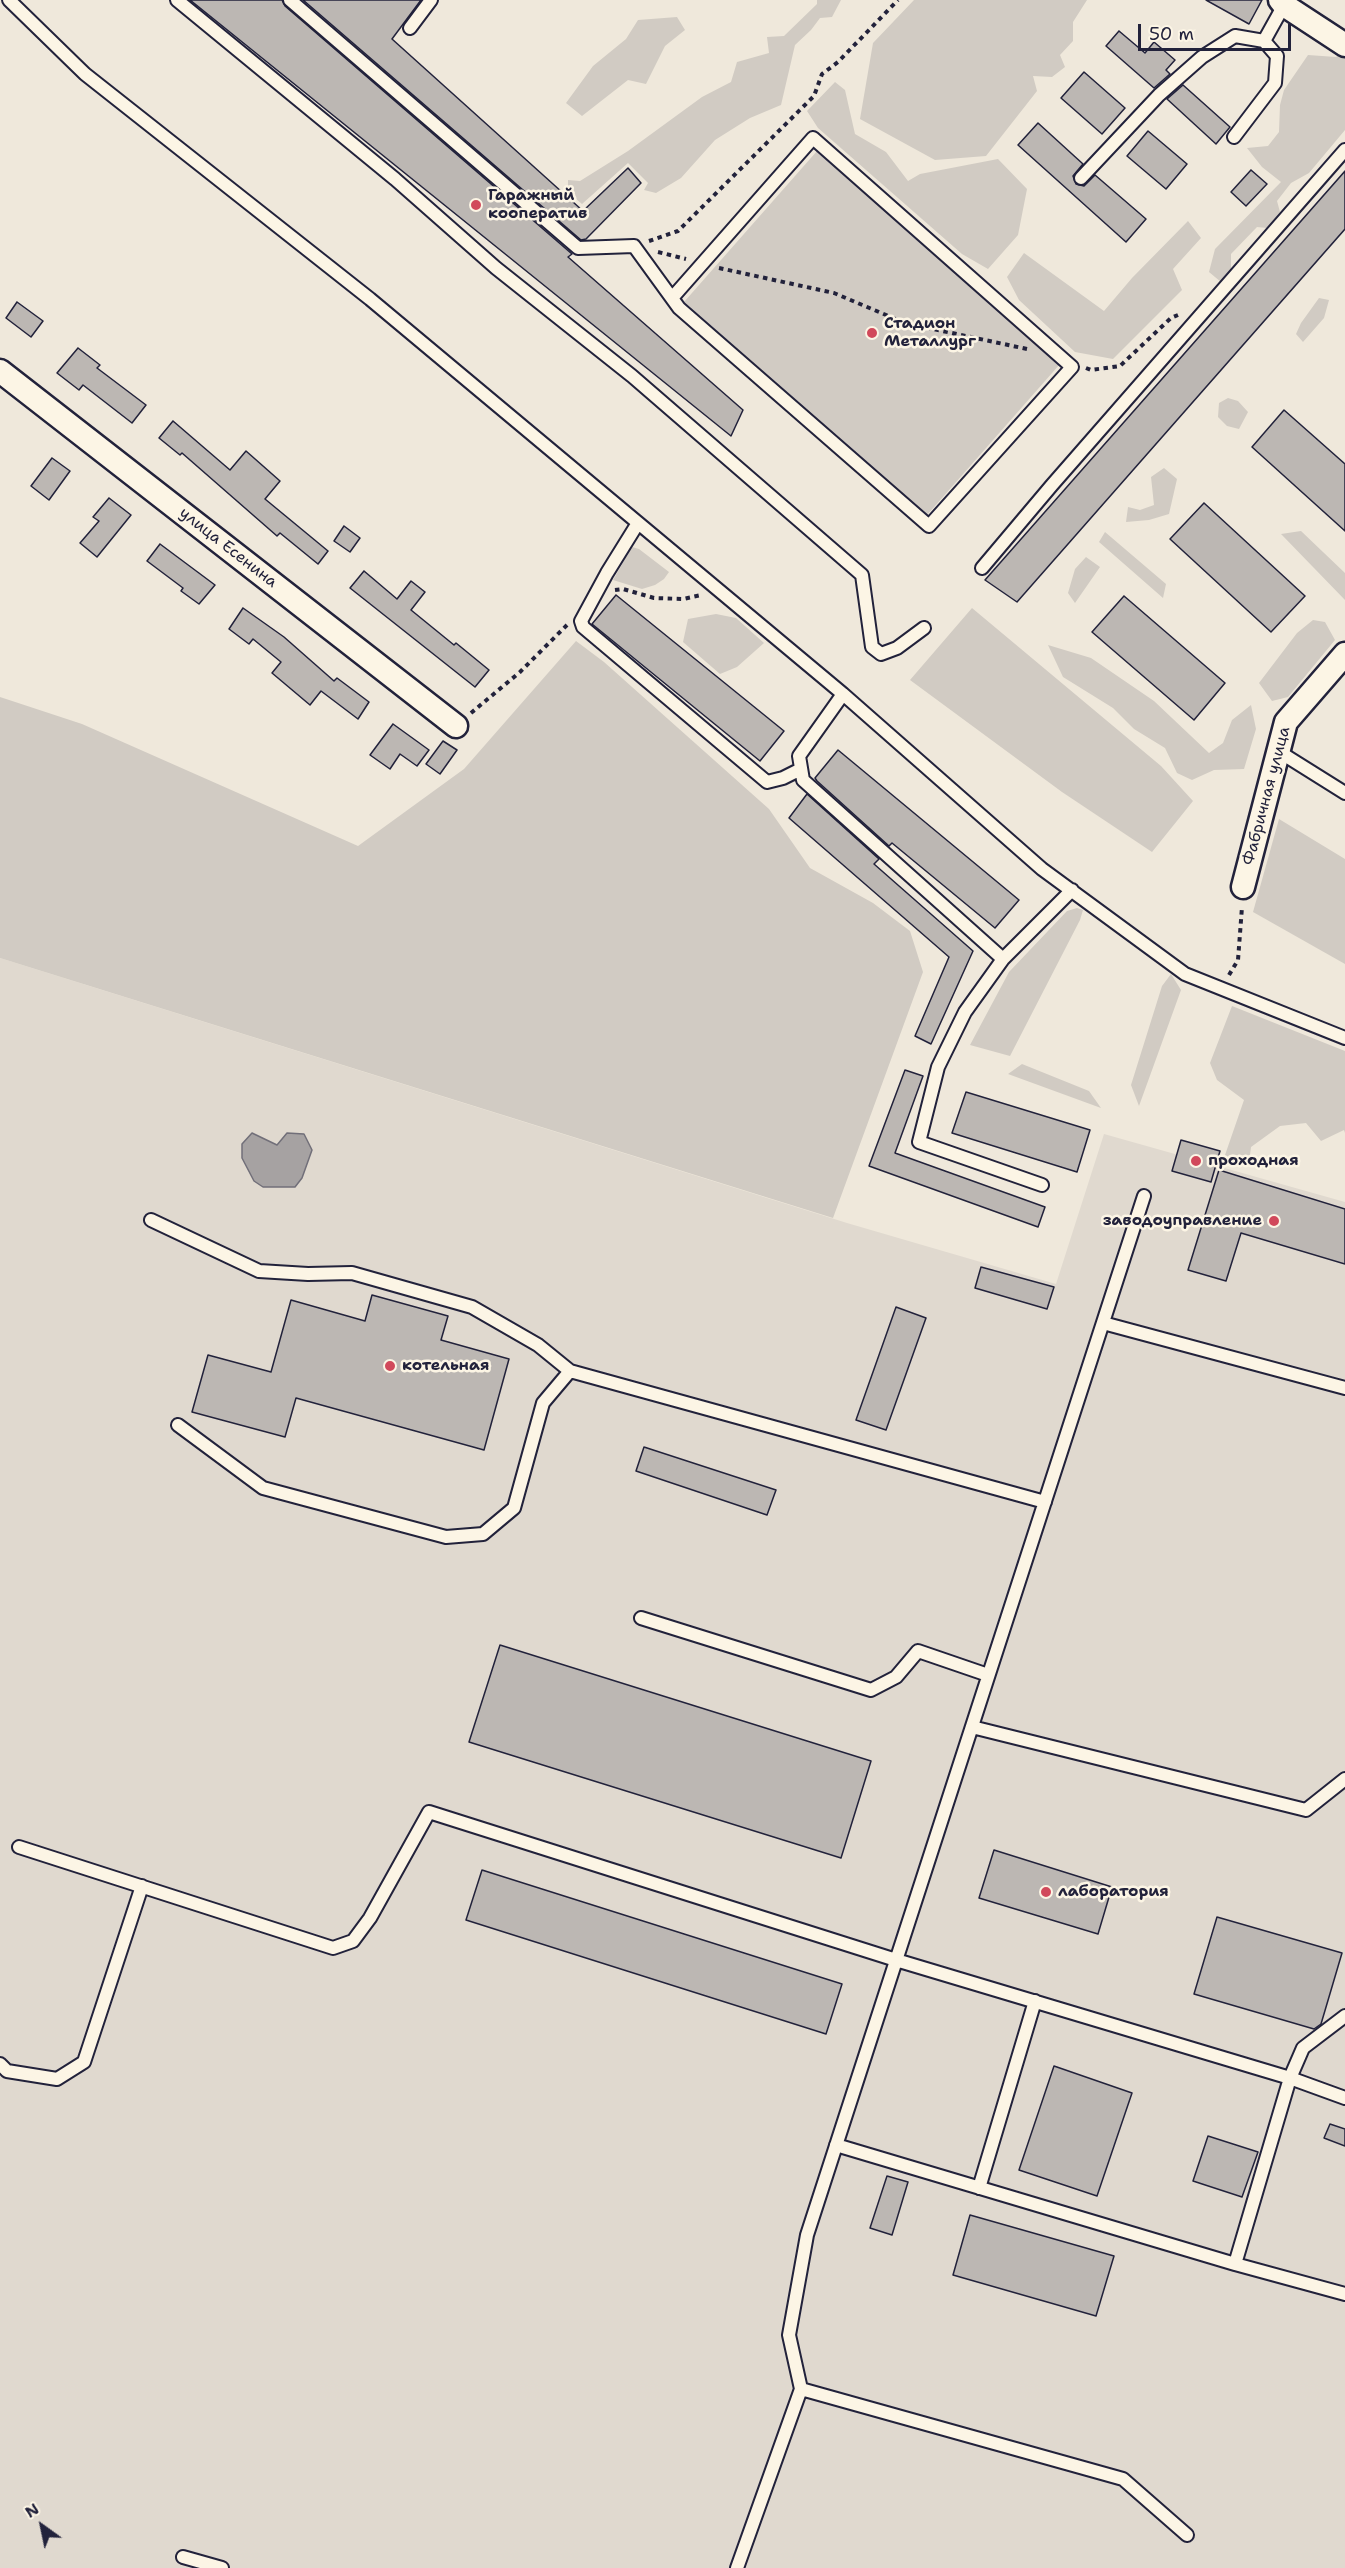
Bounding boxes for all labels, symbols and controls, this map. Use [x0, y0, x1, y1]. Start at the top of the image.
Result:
scale bar [1141, 12, 1294, 50]
text: 50 m [1149, 22, 1194, 46]
place label: Гаражный кооператив [488, 186, 587, 224]
marker: Гаражный кооператив [469, 198, 483, 212]
place label: Стадион Металлург [884, 314, 976, 352]
marker: Стадион Металлург [865, 326, 879, 340]
street label: улица Есенина [175, 504, 281, 592]
street label: Фабричная улица [1239, 725, 1295, 867]
place label: проходная [1208, 1151, 1299, 1171]
marker: проходная [1189, 1154, 1203, 1168]
place label: заводоуправление [1103, 1211, 1262, 1231]
marker: заводоуправление [1267, 1214, 1281, 1228]
place label: котельная [402, 1356, 489, 1376]
marker: котельная [383, 1359, 397, 1373]
place label: лаборатория [1058, 1882, 1169, 1902]
marker: лаборатория [1039, 1885, 1053, 1899]
north arrow [12, 2496, 72, 2556]
text: N [21, 2498, 43, 2523]

